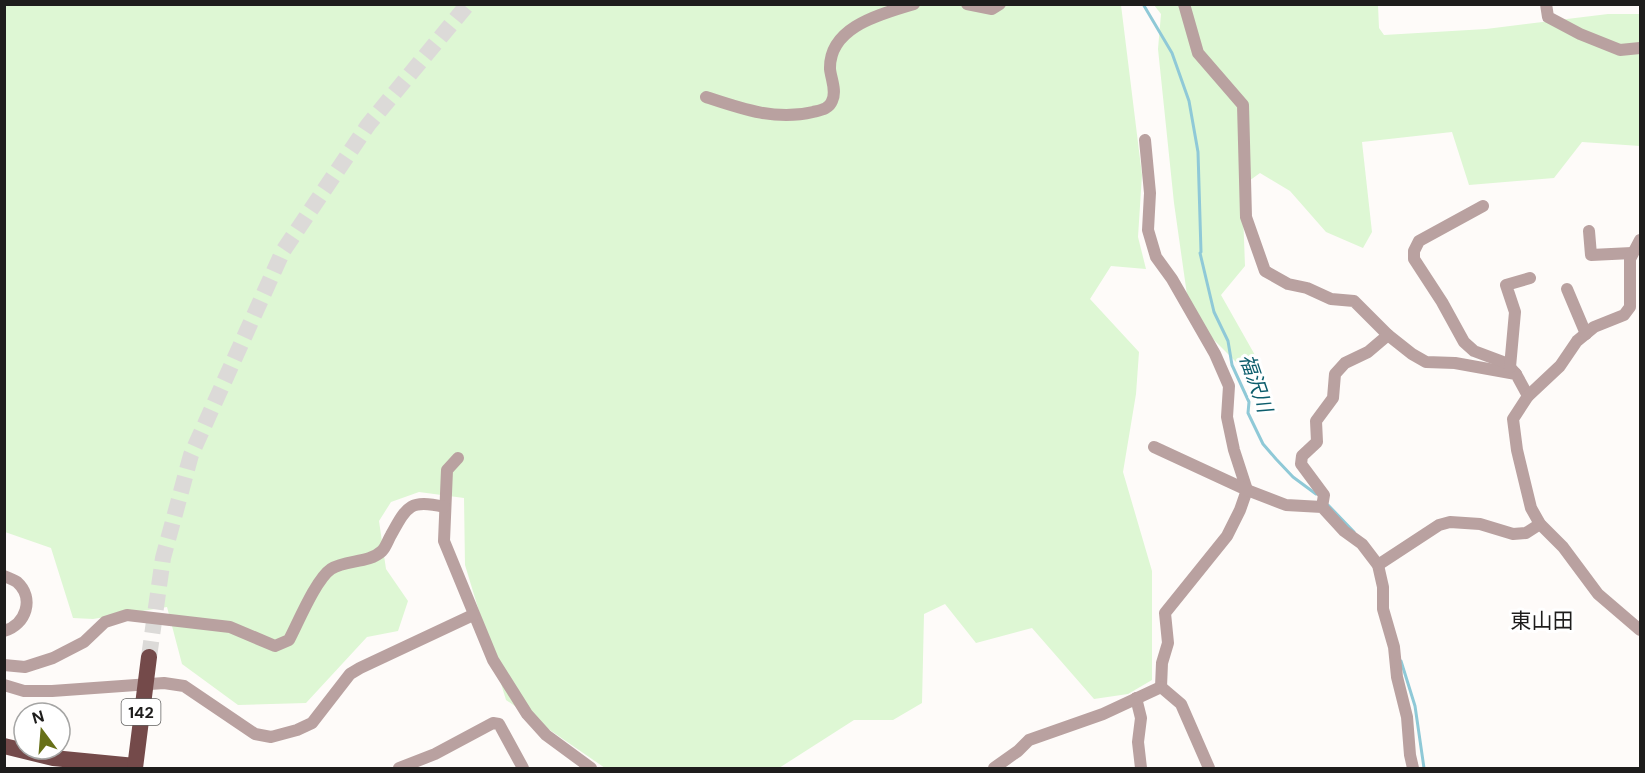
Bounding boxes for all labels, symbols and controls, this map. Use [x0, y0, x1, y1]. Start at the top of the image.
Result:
water label: 福沢川 [1234, 350, 1279, 417]
district label: 東山田 [1511, 607, 1574, 635]
road number: 142 [122, 699, 160, 725]
north arrow [12, 701, 72, 761]
text: N [29, 705, 47, 729]

